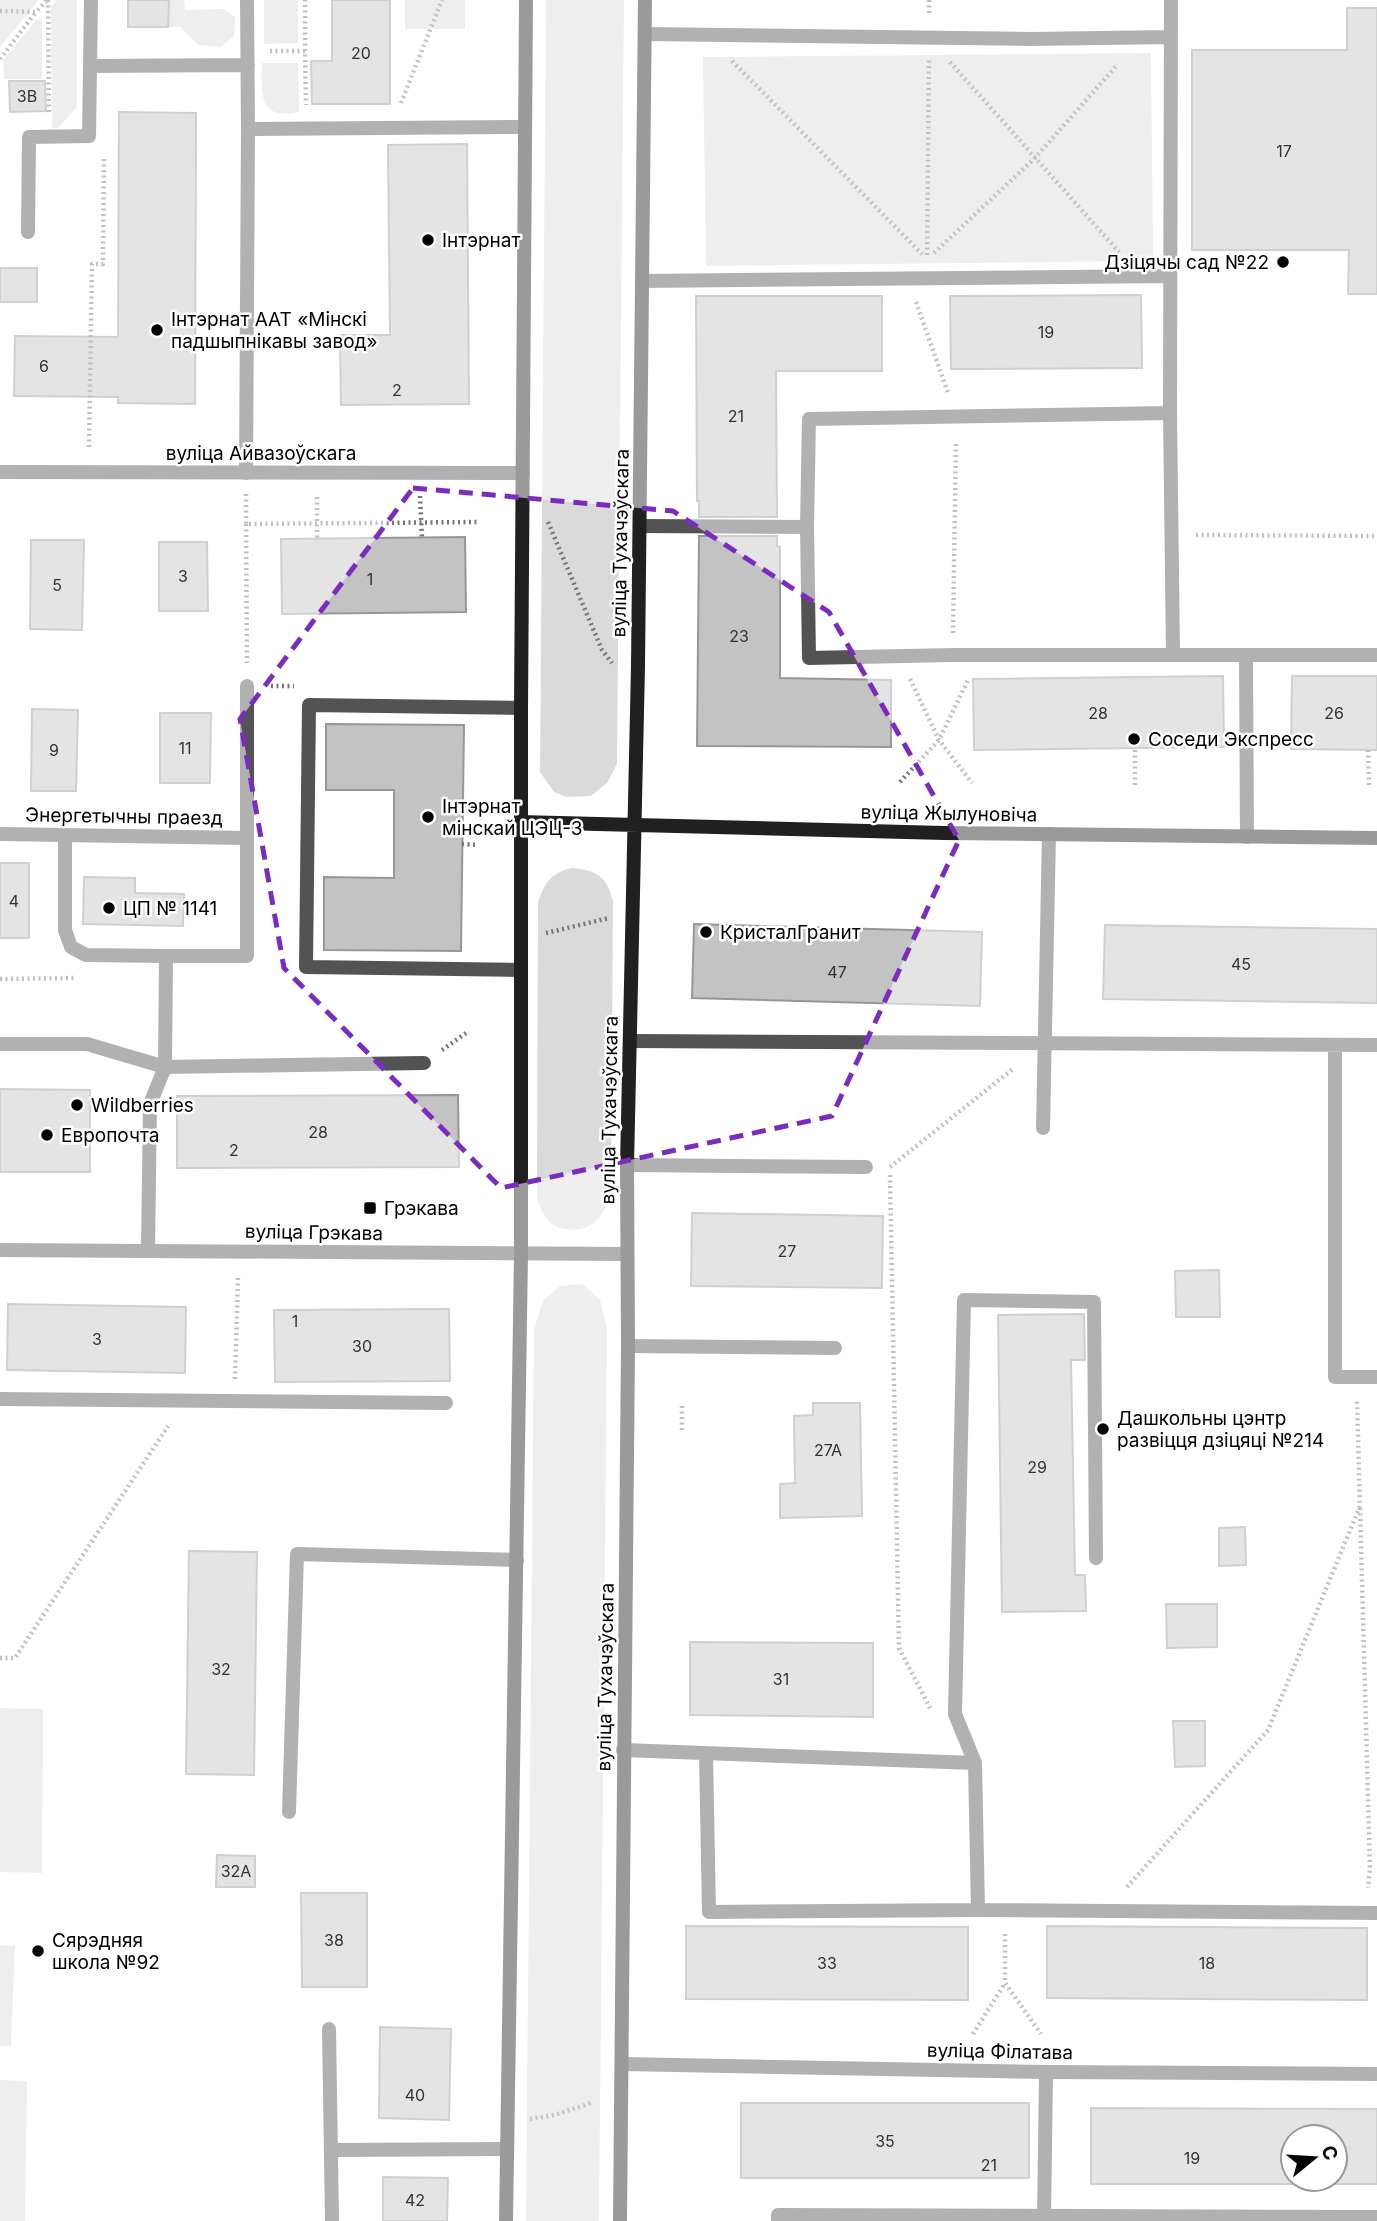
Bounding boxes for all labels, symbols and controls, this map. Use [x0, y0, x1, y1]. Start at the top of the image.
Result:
house number: 20 [351, 43, 371, 63]
house number: 3В [17, 86, 37, 106]
house number: 17 [1276, 141, 1292, 161]
place label: Інтэрнат [442, 229, 520, 252]
marker: Інтэрнат [420, 232, 436, 248]
place label: Дзіцячы сад №22 [1104, 251, 1269, 274]
marker: Дзіцячы сад №22 [1275, 254, 1291, 270]
place label: Інтэрнат ААТ «Мінскі падшыпнікавы завод» [171, 308, 378, 353]
marker: Інтэрнат ААТ «Мінскі падшыпнікавы завод» [149, 322, 165, 338]
house number: 19 [1038, 322, 1054, 342]
house number: 6 [39, 356, 49, 376]
house number: 2 [392, 380, 402, 400]
house number: 21 [728, 406, 744, 426]
street label: вуліца Айвазоўскага [166, 442, 356, 465]
street label: вуліца Тухачэўскага [607, 448, 634, 638]
house number: 3 [178, 566, 188, 586]
house number: 1 [367, 569, 373, 589]
house number: 5 [52, 575, 62, 595]
house number: 23 [729, 626, 749, 646]
house number: 28 [1088, 703, 1108, 723]
house number: 26 [1324, 703, 1344, 723]
place label: Соседи Экспресс [1148, 728, 1314, 751]
marker: Соседи Экспресс [1126, 731, 1142, 747]
house number: 11 [178, 738, 192, 758]
house number: 9 [49, 740, 59, 760]
place label: Інтэрнат мінскай ЦЭЦ-3 [442, 795, 582, 840]
street label: вуліца Жылуновіча [860, 800, 1037, 827]
street label: Энергетычны праезд [25, 803, 223, 830]
marker: Інтэрнат мінскай ЦЭЦ-3 [420, 809, 436, 825]
house number: 4 [9, 891, 19, 911]
place label: ЦП № 1141 [123, 897, 217, 920]
marker: ЦП № 1141 [101, 900, 117, 916]
place label: КристалГранит [720, 921, 861, 944]
marker: КристалГранит [698, 924, 714, 940]
house number: 45 [1231, 954, 1251, 974]
house number: 47 [827, 962, 847, 982]
street label: вуліца Тухачэўскага [596, 1015, 623, 1205]
place label: Wildberries [91, 1094, 194, 1117]
marker: Wildberries [69, 1097, 85, 1113]
house number: 28 [308, 1122, 328, 1142]
place label: Европочта [61, 1124, 159, 1147]
marker: Европочта [39, 1127, 55, 1143]
house number: 2 [229, 1140, 239, 1160]
place label: Грэкава [384, 1197, 459, 1220]
marker: Грэкава [362, 1200, 378, 1216]
street label: вуліца Грэкава [245, 1220, 383, 1245]
house number: 27 [778, 1241, 796, 1261]
house number: 1 [292, 1311, 298, 1331]
house number: 3 [92, 1329, 102, 1349]
house number: 30 [352, 1336, 372, 1356]
place label: Дашкольны цэнтр развіцця дзіцяці №214 [1117, 1407, 1324, 1452]
marker: Дашкольны цэнтр развіцця дзіцяці №214 [1095, 1421, 1111, 1437]
house number: 27А [814, 1440, 842, 1460]
house number: 29 [1027, 1457, 1047, 1477]
street label: вуліца Тухачэўскага [592, 1582, 619, 1772]
house number: 32 [211, 1659, 231, 1679]
house number: 31 [773, 1669, 789, 1689]
house number: 32А [221, 1861, 251, 1881]
place label: Сярэдняя школа №92 [52, 1929, 160, 1974]
house number: 38 [324, 1930, 344, 1950]
marker: Сярэдняя школа №92 [30, 1943, 46, 1959]
house number: 33 [817, 1953, 837, 1973]
house number: 18 [1199, 1953, 1215, 1973]
street label: вуліца Філатава [927, 2039, 1073, 2064]
house number: 40 [405, 2085, 425, 2105]
north arrow [1279, 2123, 1349, 2193]
house number: 35 [875, 2131, 895, 2151]
text: С [1317, 2143, 1343, 2163]
house number: 19 [1184, 2148, 1200, 2168]
house number: 21 [981, 2155, 997, 2175]
house number: 42 [405, 2190, 425, 2210]

